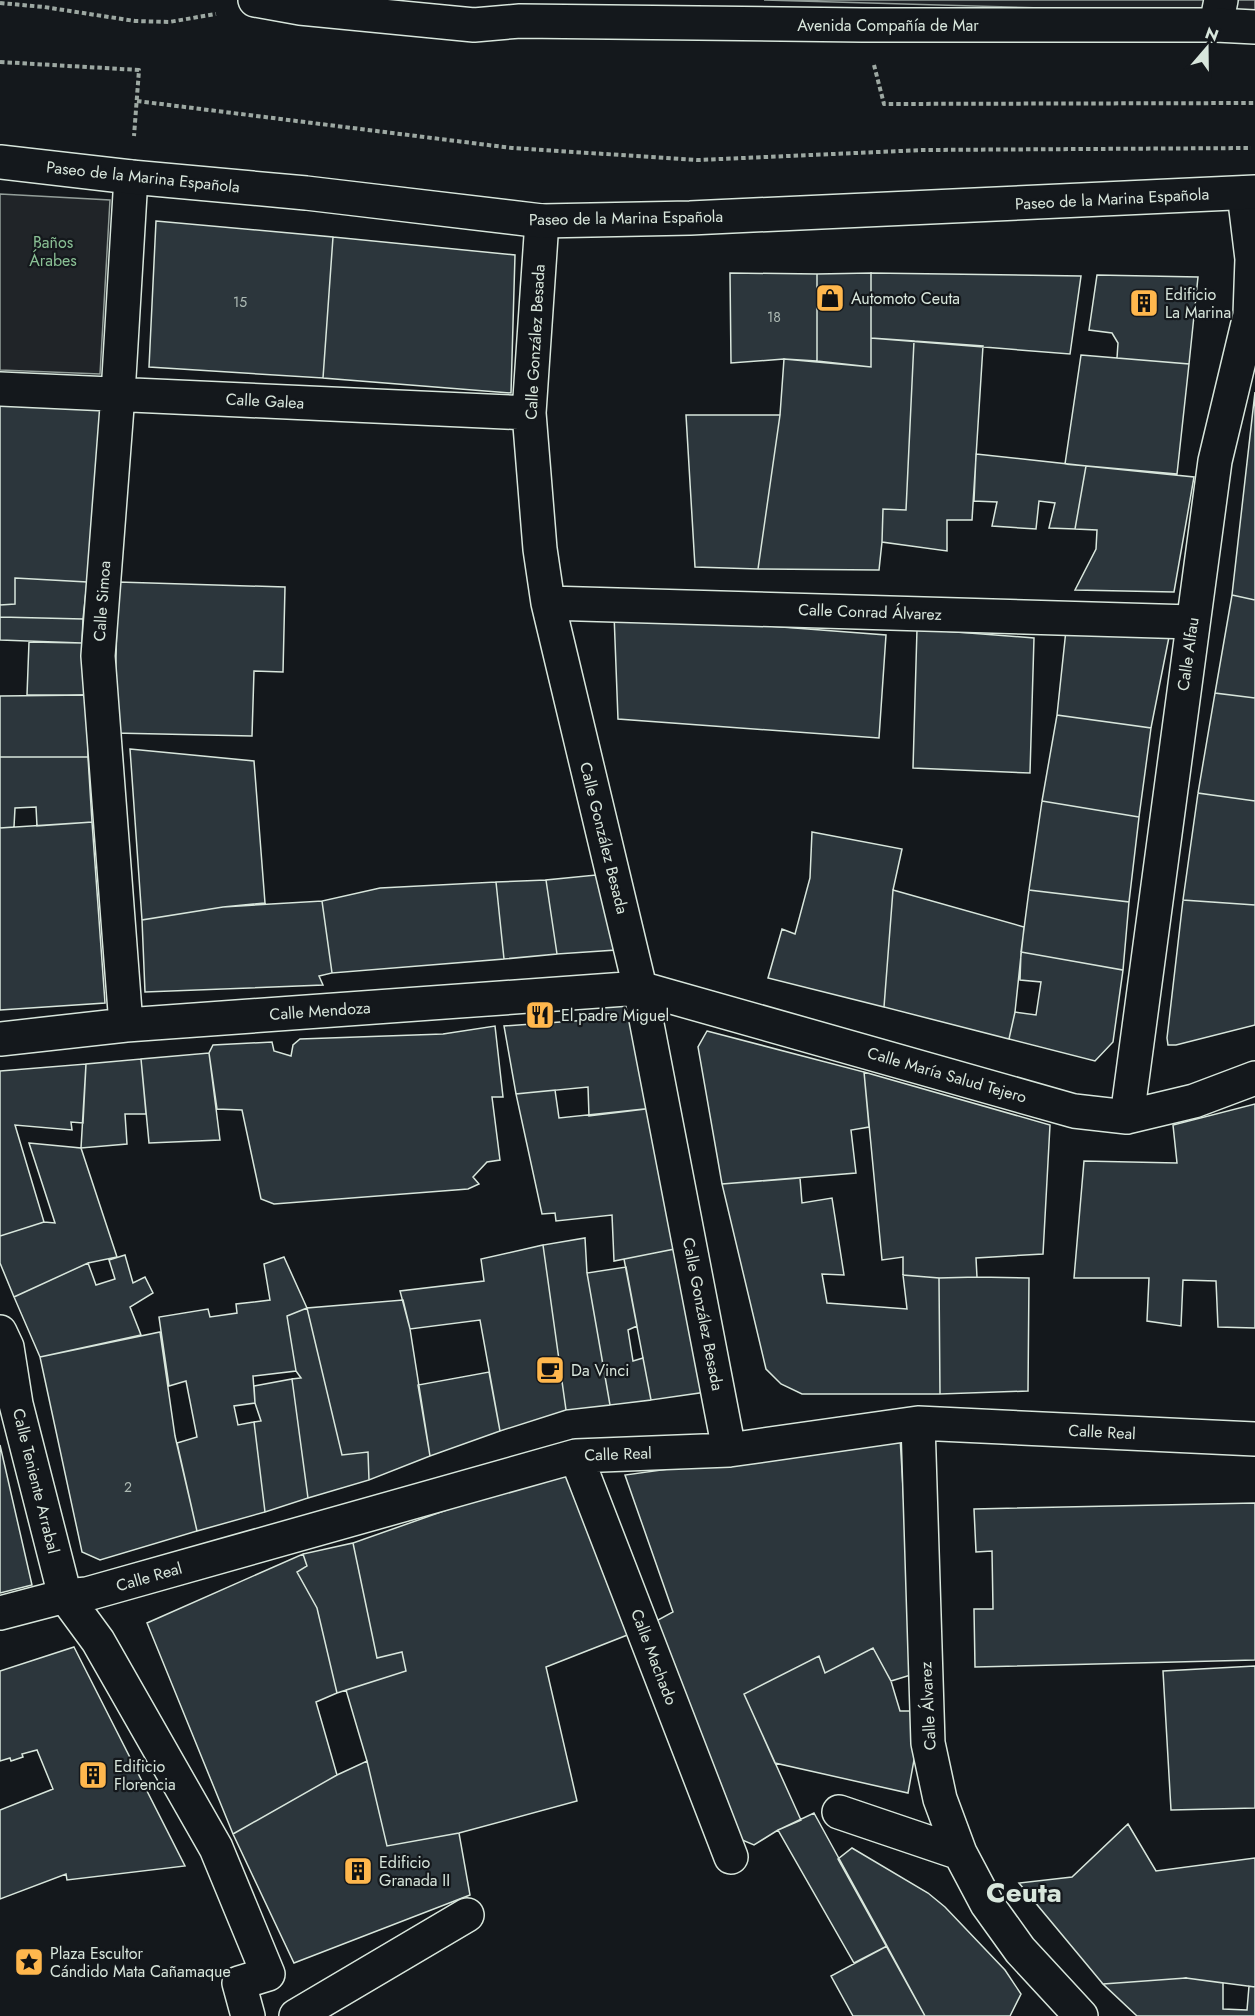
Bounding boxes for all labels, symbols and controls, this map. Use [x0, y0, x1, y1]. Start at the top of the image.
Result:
street label: Avenida Compañía de Mar [797, 14, 979, 37]
north arrow [1177, 18, 1237, 78]
text: N [1202, 21, 1222, 47]
street label: Paseo de la Marina Española [45, 155, 241, 199]
street label: Paseo de la Marina Española [1014, 182, 1210, 216]
street label: Paseo de la Marina Española [529, 205, 723, 231]
park label: Baños Árabes [29, 231, 77, 272]
street label: Calle González Besada [519, 264, 551, 420]
shop icon: Automoto Ceuta [814, 282, 846, 314]
place label: Edificio La Marina [1165, 283, 1231, 324]
place label: Automoto Ceuta [851, 287, 960, 310]
building icon: Edificio La Marina [1128, 287, 1160, 319]
house number: 15 [233, 292, 247, 312]
house number: 18 [767, 307, 781, 327]
street label: Calle Galea [225, 387, 305, 415]
street label: Calle Simoa [88, 560, 116, 642]
street label: Calle Conrad Álvarez [798, 598, 943, 626]
street label: Calle Alfau [1171, 616, 1205, 692]
street label: Calle González Besada [574, 760, 634, 916]
street label: Calle Mendoza [269, 996, 371, 1026]
restaurant icon: El padre Miguel [524, 999, 556, 1031]
place label: El padre Miguel [561, 1004, 669, 1027]
street label: Calle María Salud Tejero [865, 1041, 1030, 1109]
street label: Calle González Besada [677, 1235, 729, 1393]
cafe icon: Da Vinci [534, 1354, 566, 1386]
place label: Da Vinci [571, 1359, 629, 1382]
street label: Calle Teniente Arrabal [7, 1406, 65, 1556]
street label: Calle Real [1068, 1419, 1136, 1445]
street label: Calle Real [584, 1441, 652, 1467]
house number: 2 [124, 1477, 132, 1497]
street label: Calle Real [113, 1557, 185, 1597]
street label: Calle Machado [625, 1606, 683, 1709]
street label: Calle Álvarez [914, 1660, 942, 1751]
place label: Edificio Florencia [114, 1755, 176, 1796]
building icon: Edificio Florencia [77, 1759, 109, 1791]
place label: Edificio Granada II [379, 1851, 450, 1892]
building icon: Edificio Granada II [342, 1855, 374, 1887]
district label: Ceuta [986, 1872, 1062, 1913]
place label: Plaza Escultor Cándido Mata Cañamaque [50, 1942, 231, 1983]
place icon: Plaza Escultor Cándido Mata Cañamaque [13, 1946, 45, 1978]

